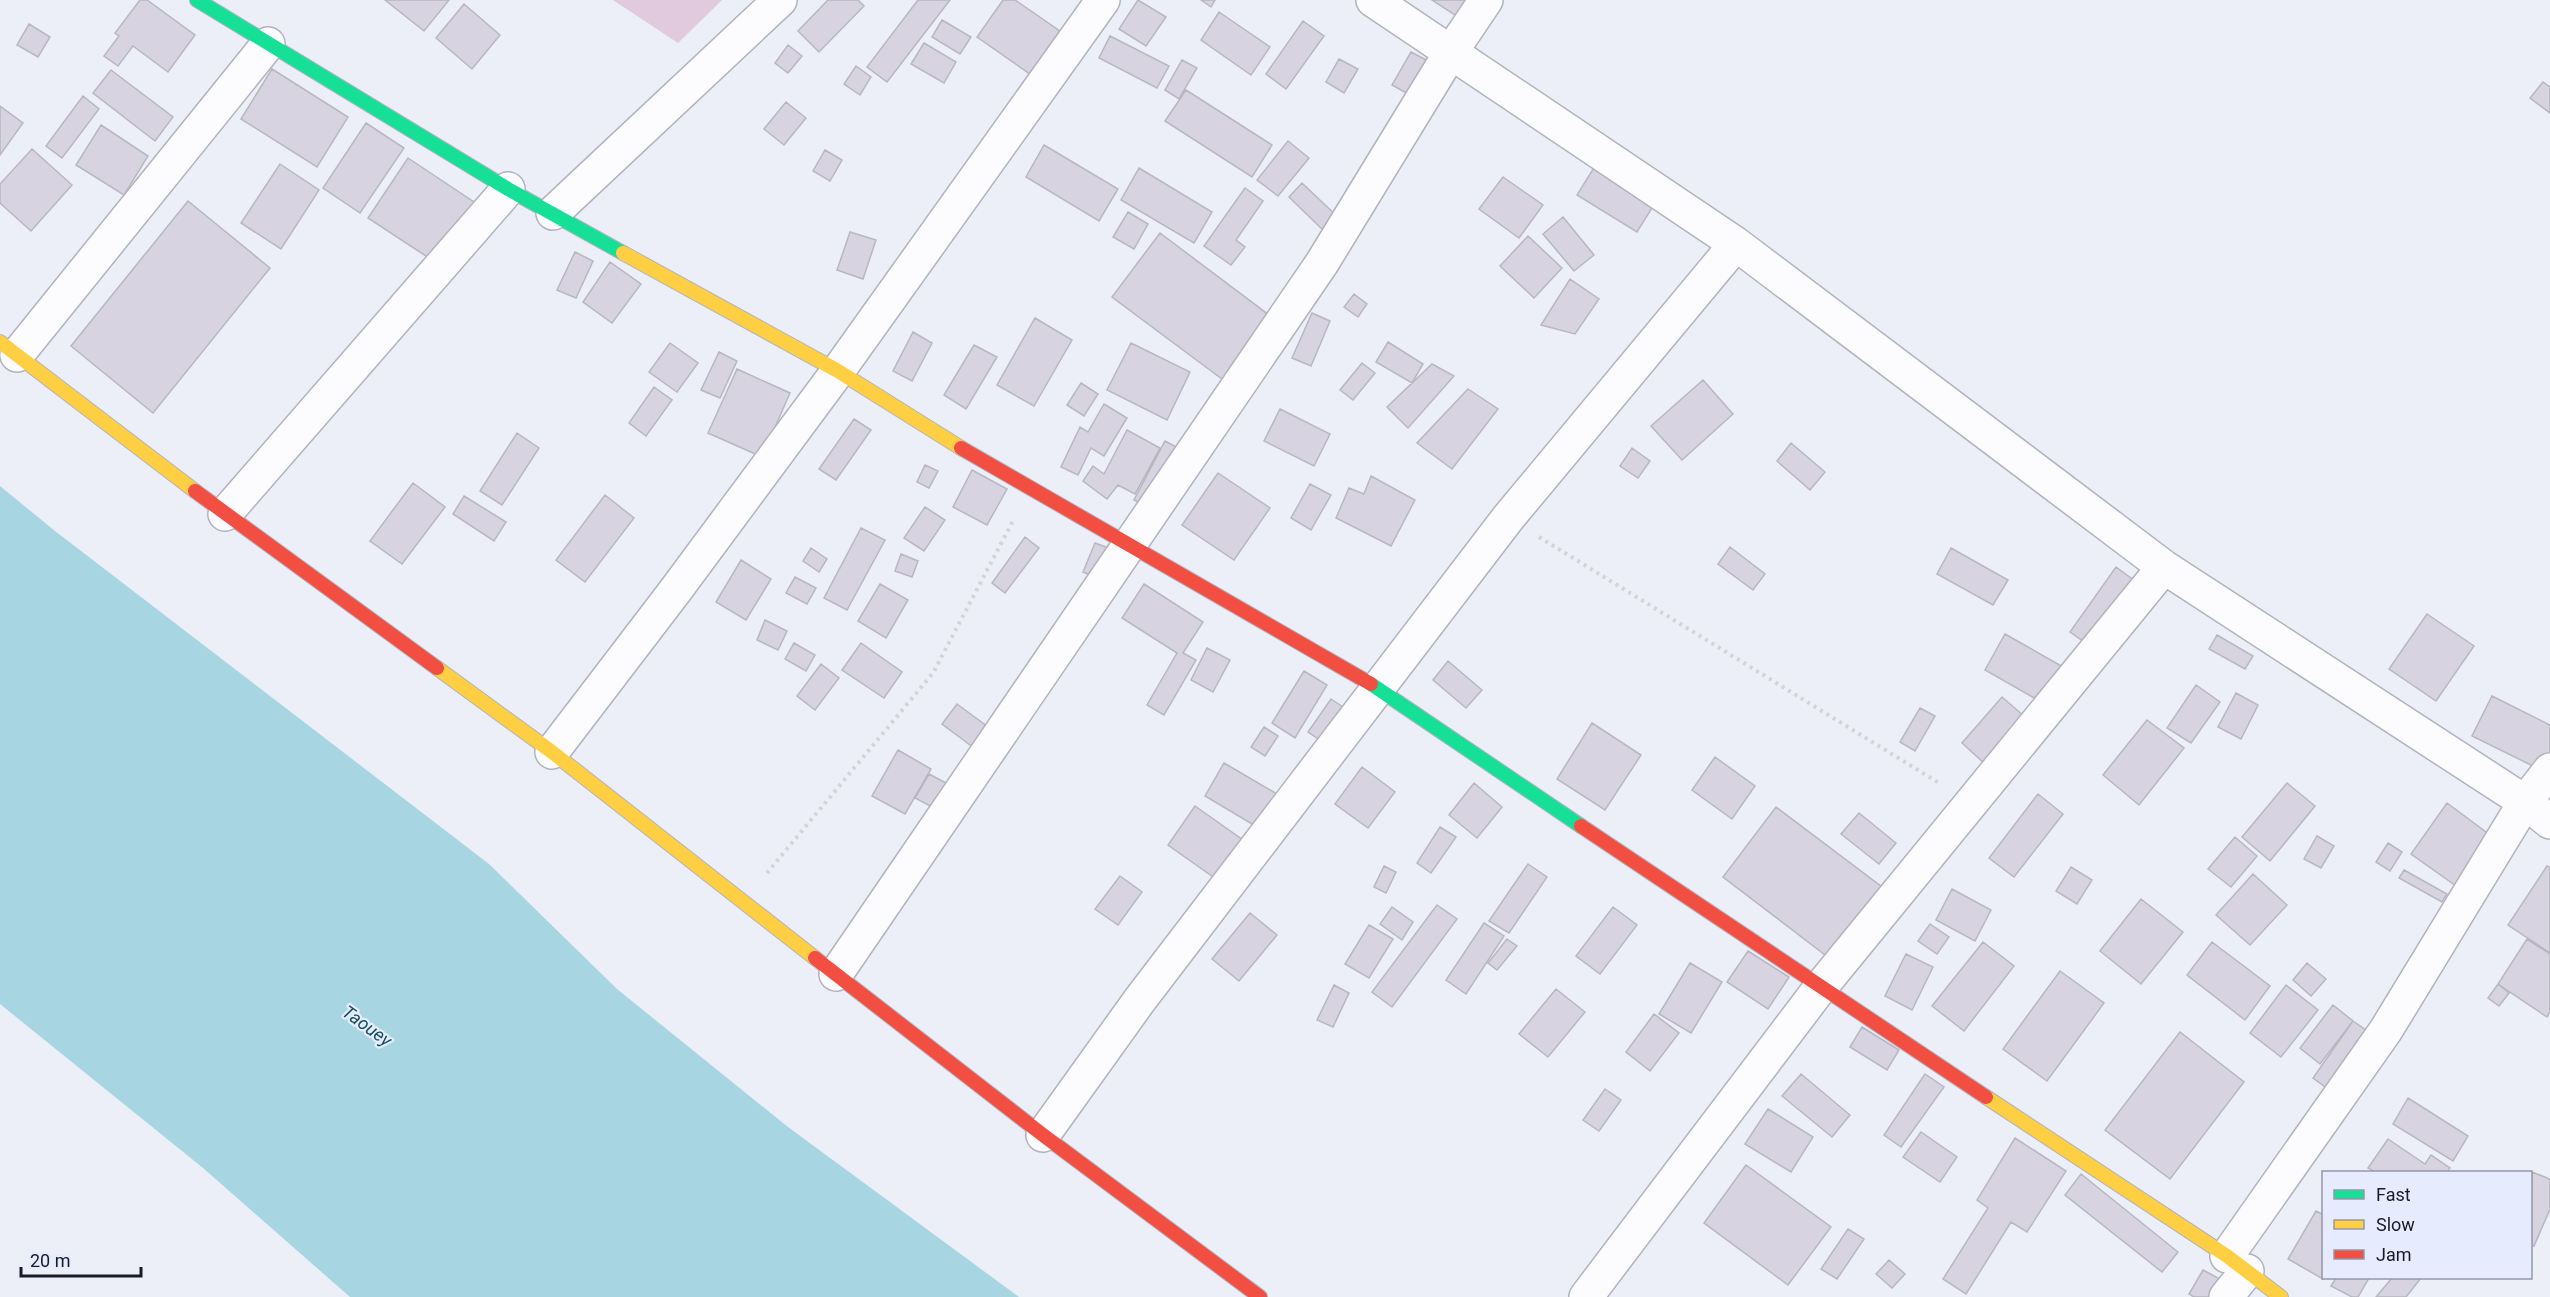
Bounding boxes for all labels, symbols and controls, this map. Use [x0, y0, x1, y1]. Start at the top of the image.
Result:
water label: Taouey [339, 1001, 397, 1051]
legend [2322, 1171, 2532, 1279]
text: Fast [2376, 1184, 2411, 1205]
text: Slow [2376, 1214, 2415, 1235]
scale bar [21, 1240, 141, 1278]
text: Jam [2376, 1244, 2412, 1265]
text: 20 m [30, 1250, 70, 1271]

